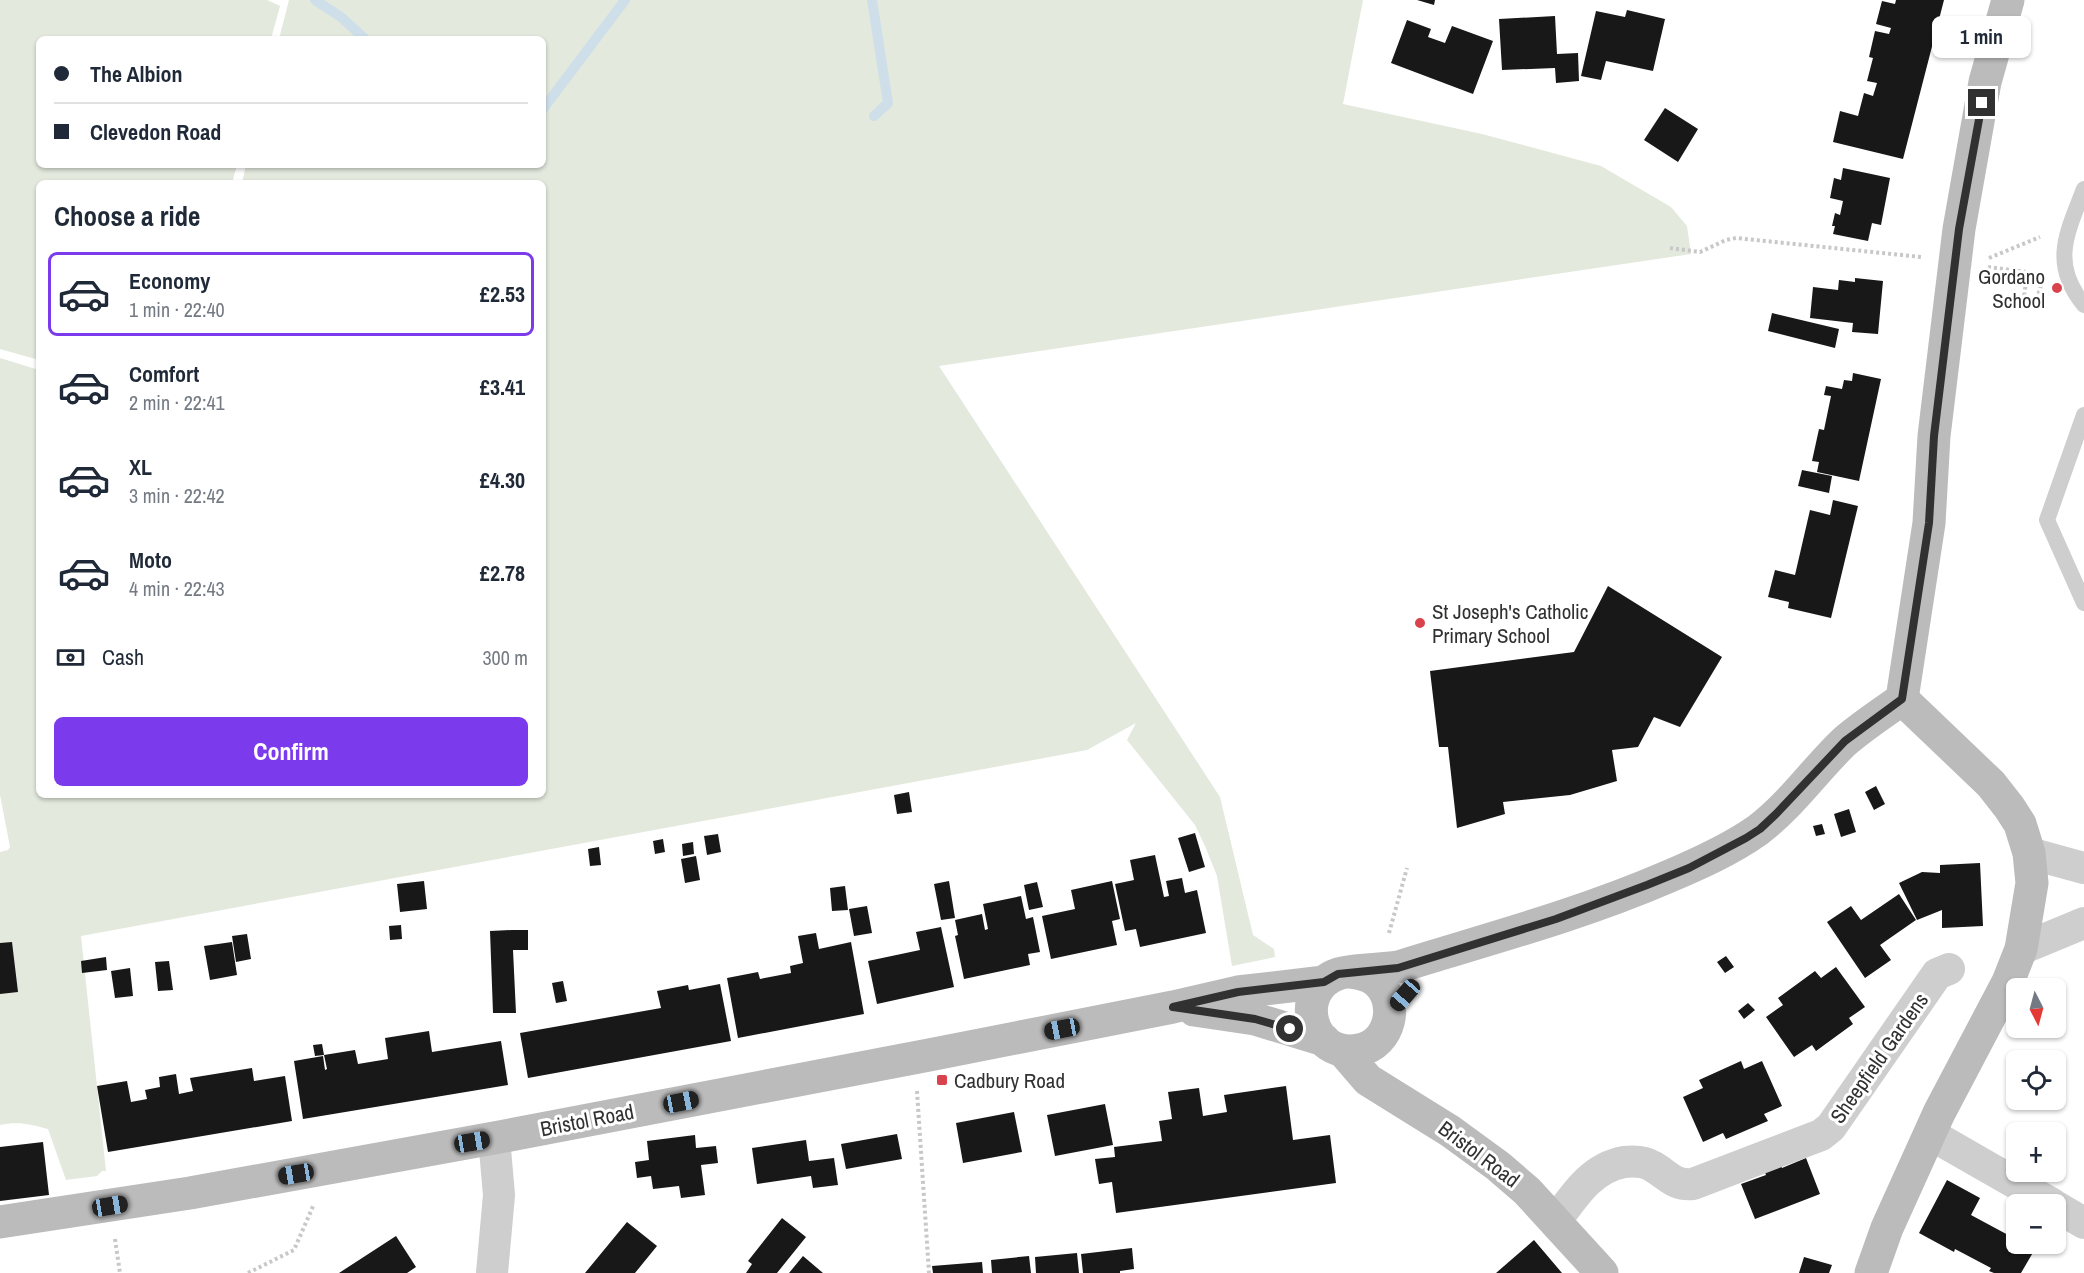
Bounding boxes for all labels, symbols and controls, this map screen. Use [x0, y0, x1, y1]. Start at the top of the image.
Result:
callout: 1 min [1932, 16, 2032, 58]
text: 1 min [1960, 23, 2003, 50]
text: The Albion [90, 59, 183, 89]
route end [1968, 89, 1995, 116]
text: Clevedon Road [90, 117, 221, 147]
text: Choose a ride [54, 198, 200, 234]
place label: Gordano School [1978, 262, 2045, 315]
text: Economy [129, 266, 210, 296]
icon: car [57, 267, 111, 321]
text: £2.53 [480, 279, 525, 309]
marker: Gordano School [2050, 281, 2064, 295]
text: 1 min · 22:40 [129, 296, 225, 323]
text: Comfort [129, 359, 199, 389]
icon: car [57, 360, 111, 414]
text: £3.41 [480, 372, 525, 402]
text: 2 min · 22:41 [129, 389, 225, 416]
text: XL [129, 452, 152, 482]
icon: car [57, 453, 111, 507]
text: £4.30 [480, 465, 525, 495]
text: 3 min · 22:42 [129, 482, 225, 509]
text: Moto [129, 545, 172, 575]
icon: car [57, 546, 111, 600]
text: £2.78 [480, 558, 525, 588]
text: 4 min · 22:43 [129, 575, 225, 602]
place label: St Joseph's Catholic Primary School [1432, 597, 1588, 650]
marker: St Joseph's Catholic Primary School [1413, 616, 1427, 630]
icon: cash [54, 641, 87, 674]
text: Cash [102, 642, 144, 672]
text: 300 m [482, 644, 528, 671]
button: Confirm [54, 717, 528, 786]
car [1386, 976, 1424, 1014]
north arrow [2006, 978, 2066, 1038]
map controls [2006, 978, 2066, 1254]
street label: Sheepfield Gardens [1823, 987, 1935, 1129]
route start [1276, 1015, 1303, 1042]
car [1043, 1017, 1081, 1041]
button: locate [2006, 1050, 2066, 1110]
place label: Cadbury Road [954, 1066, 1065, 1095]
marker: Cadbury Road [935, 1073, 949, 1087]
car [662, 1090, 700, 1114]
street label: Bristol Road [538, 1097, 636, 1143]
street label: Bristol Road [1432, 1114, 1526, 1194]
button: + [2006, 1122, 2066, 1182]
car [453, 1130, 491, 1154]
car [277, 1162, 315, 1186]
car [91, 1194, 129, 1218]
button: − [2006, 1194, 2066, 1254]

